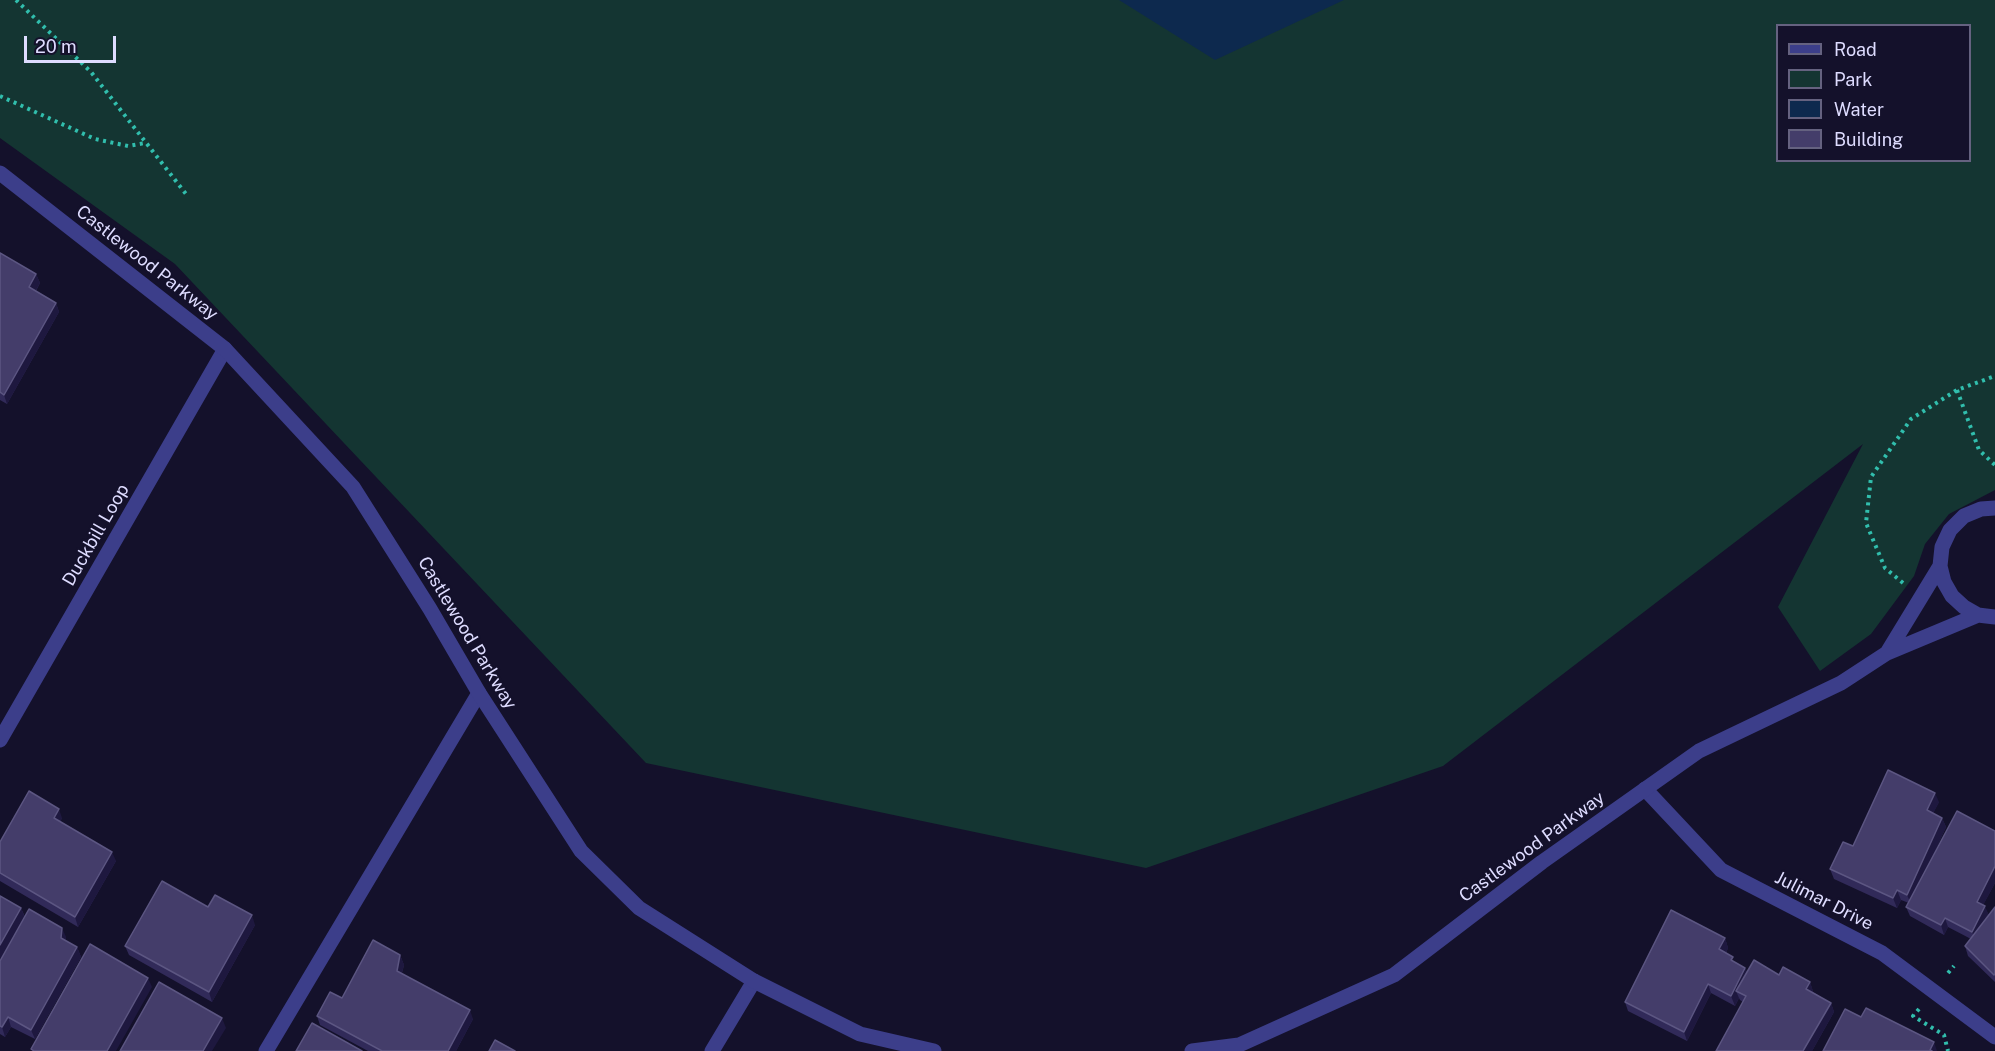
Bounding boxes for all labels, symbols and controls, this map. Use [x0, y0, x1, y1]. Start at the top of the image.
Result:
scale bar [27, 24, 118, 62]
legend [1776, 24, 1971, 162]
text: 20 m [35, 36, 77, 57]
text: Road [1834, 39, 1877, 60]
text: Park [1834, 69, 1872, 90]
text: Water [1834, 99, 1884, 120]
text: Building [1834, 129, 1903, 150]
street label: Castlewood Parkway [72, 201, 222, 325]
street label: Duckbill Loop [58, 480, 134, 590]
street label: Castlewood Parkway [413, 553, 521, 713]
street label: Castlewood Parkway [1455, 787, 1609, 907]
street label: Julimar Drive [1771, 867, 1877, 935]

